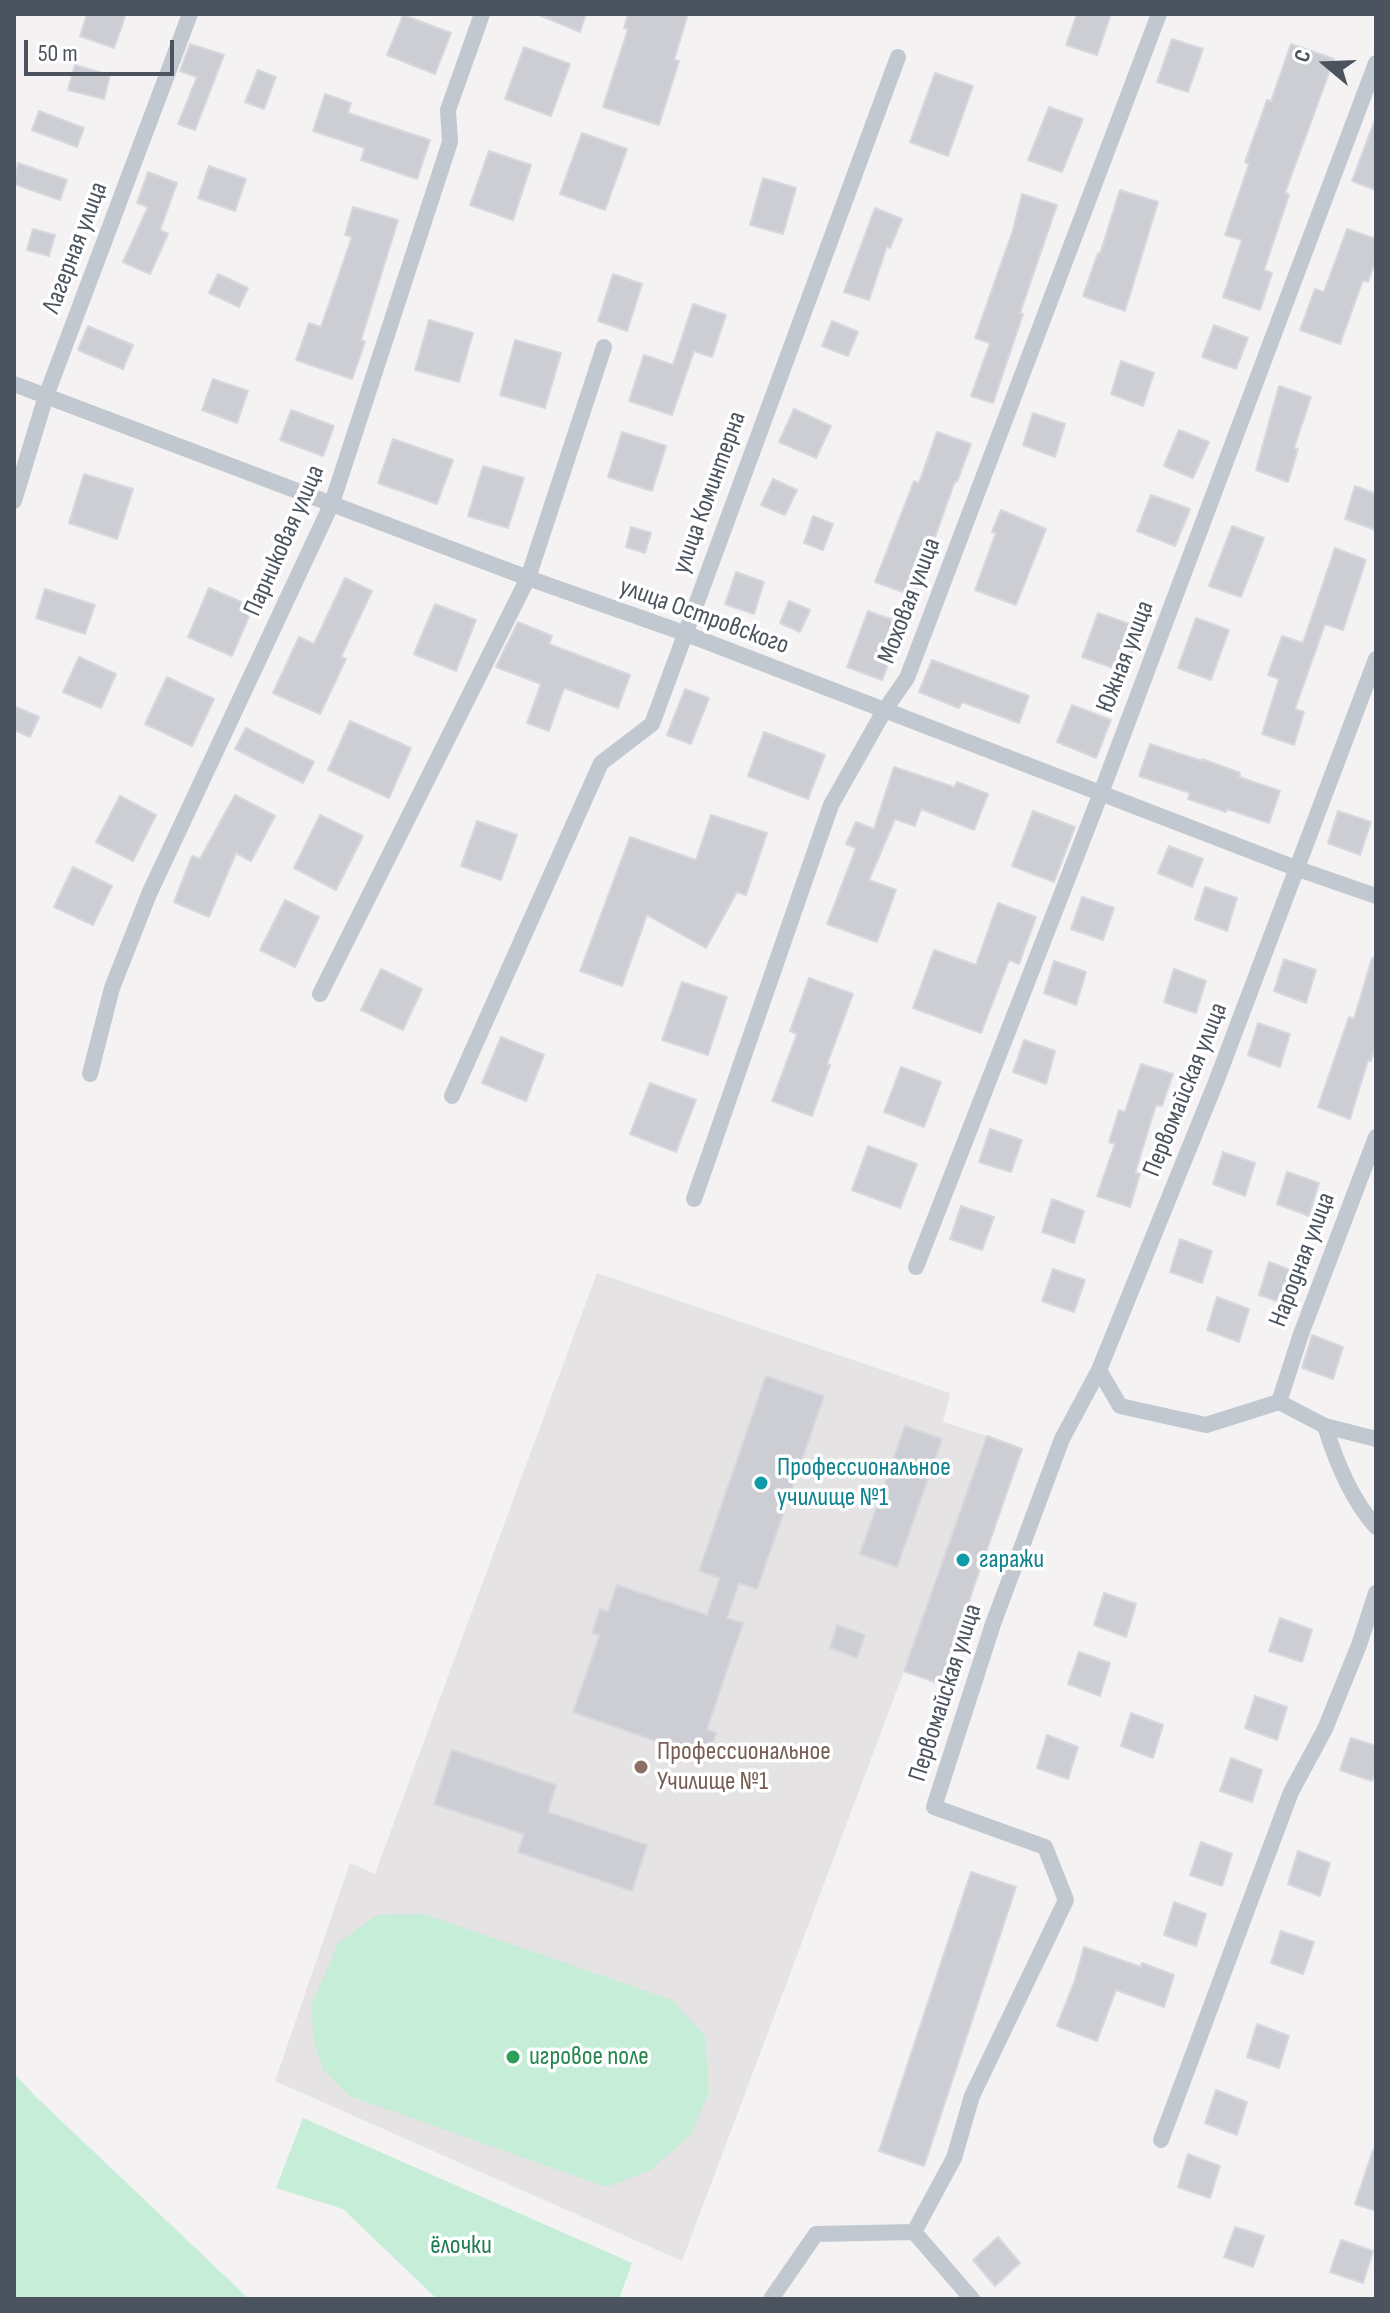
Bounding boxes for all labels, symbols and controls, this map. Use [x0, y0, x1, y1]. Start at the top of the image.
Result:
scale bar [28, 24, 178, 74]
north arrow [1286, 24, 1366, 104]
text: 50 m [38, 39, 78, 68]
text: С [1288, 46, 1317, 66]
street label: Лагерная улица [37, 178, 115, 318]
street label: улица Коминтерна [666, 408, 754, 578]
street label: Парниковая улица [238, 461, 332, 621]
street label: Моховая улица [872, 534, 948, 668]
street label: улица Островского [615, 572, 793, 662]
street label: Южная улица [1090, 597, 1162, 717]
street label: Первомайская улица [1137, 999, 1235, 1181]
street label: Народная улица [1263, 1188, 1343, 1332]
place label: Профессиональное училище №1 [777, 1452, 951, 1514]
marker: Профессиональное училище №1 [752, 1474, 770, 1492]
place label: гаражи [979, 1544, 1044, 1576]
marker: гаражи [954, 1551, 972, 1569]
street label: Первомайская улица [903, 1600, 989, 1786]
place label: Профессиональное Училище №1 [657, 1736, 831, 1798]
marker: Профессиональное Училище №1 [632, 1758, 650, 1776]
place label: игровое поле [529, 2041, 649, 2073]
marker: игровое поле [504, 2048, 522, 2066]
park label: ёлочки [430, 2230, 492, 2262]

